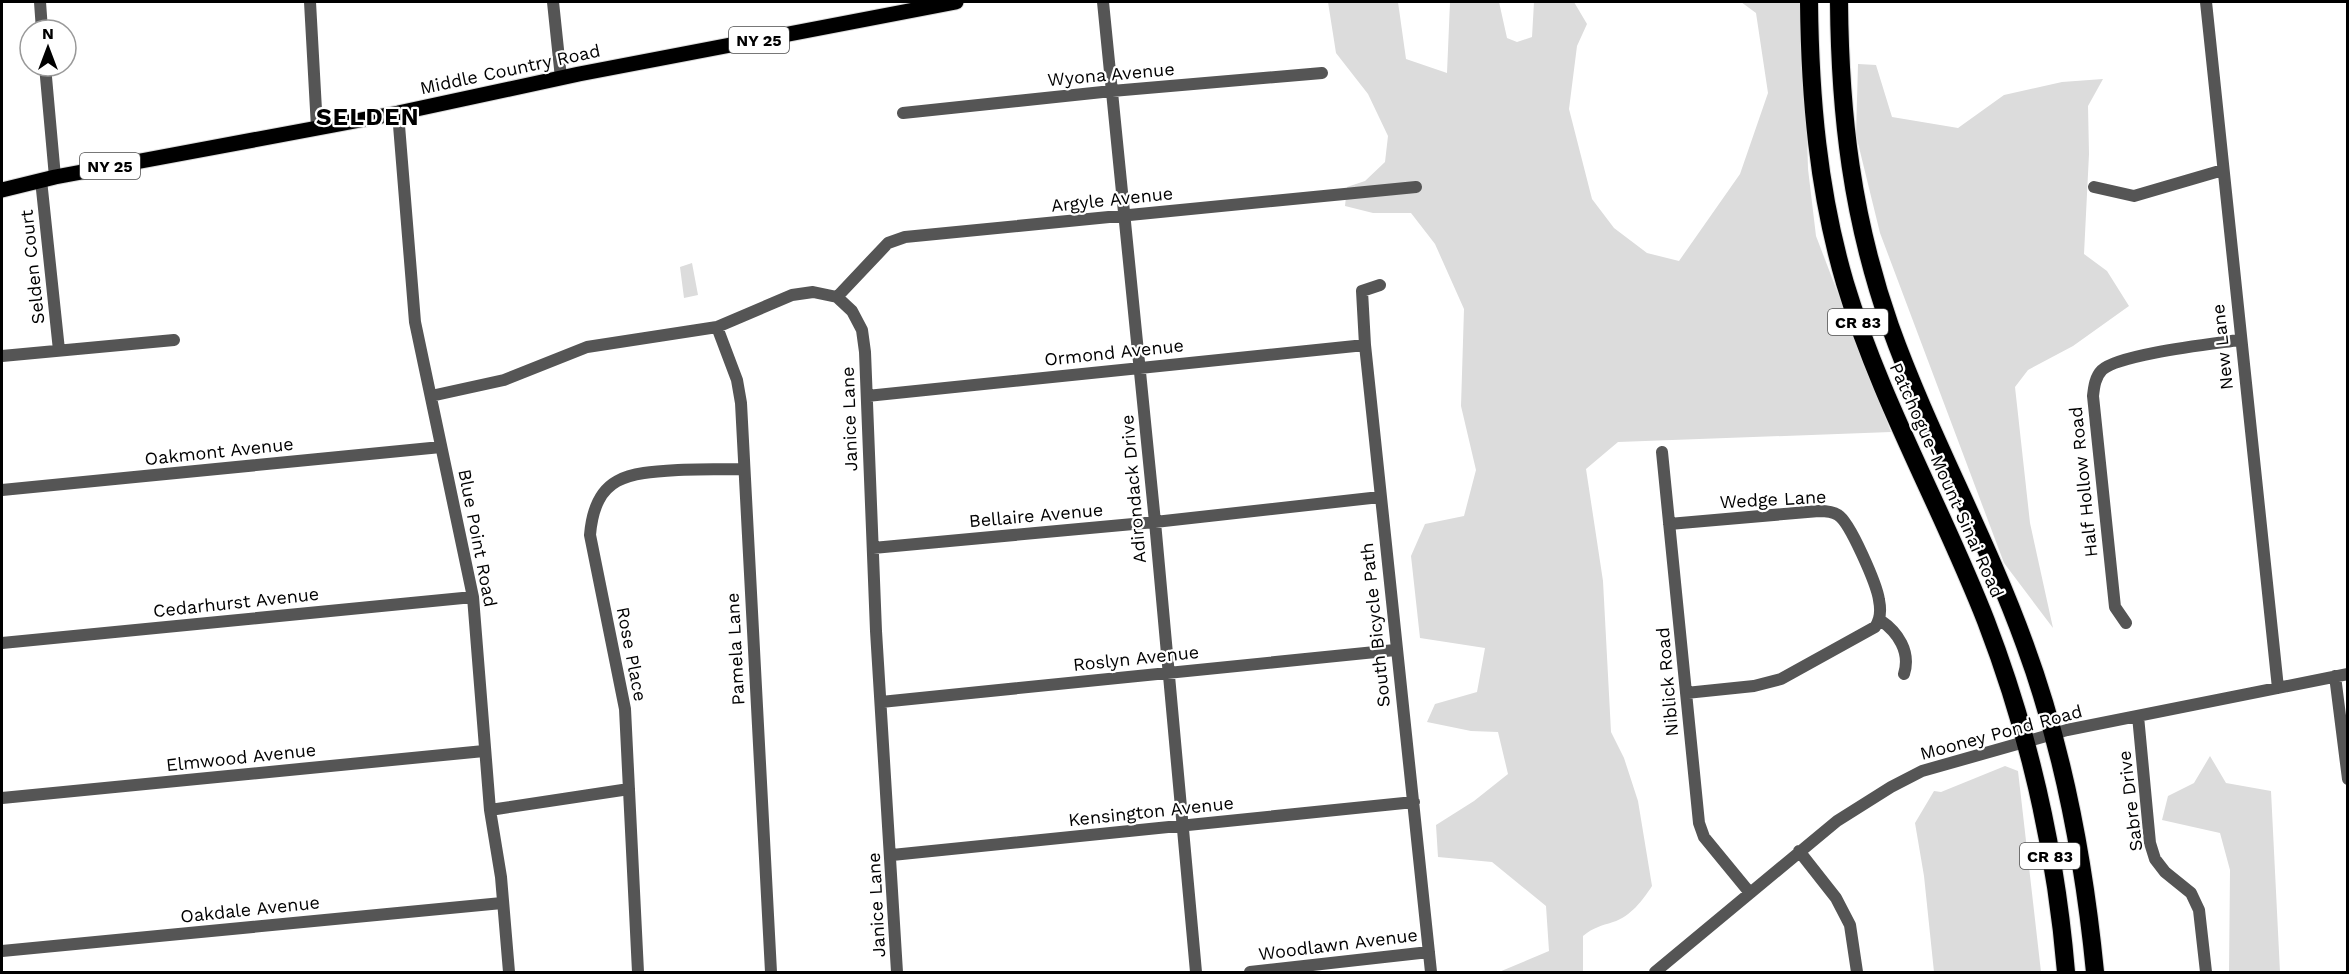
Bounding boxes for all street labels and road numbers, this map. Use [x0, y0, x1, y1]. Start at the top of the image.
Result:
road number: NY 25 [729, 27, 789, 53]
street label: Middle Country Road [418, 40, 602, 98]
street label: Wyona Avenue [1047, 58, 1175, 90]
road number: NY 25 [80, 153, 140, 179]
street label: Argyle Avenue [1050, 182, 1174, 216]
street label: Selden Court [16, 208, 48, 325]
street label: New Lane [2207, 303, 2237, 391]
road number: CR 83 [1828, 309, 1888, 335]
street label: Ormond Avenue [1043, 334, 1185, 370]
street label: Patchogue-Mount Sinai Road [1886, 359, 2008, 601]
street label: Janice Lane [837, 366, 861, 472]
street label: Half Hollow Road [2065, 406, 2101, 558]
street label: Adirondack Drive [1116, 414, 1150, 564]
street label: Oakmont Avenue [144, 433, 294, 469]
street label: Blue Point Road [454, 467, 502, 609]
street label: Wedge Lane [1719, 486, 1827, 512]
street label: Bellaire Avenue [968, 499, 1104, 531]
street label: South Bicycle Path [1356, 542, 1394, 708]
street label: Cedarhurst Avenue [152, 583, 320, 621]
street label: Pamela Lane [722, 592, 748, 706]
street label: Rose Place [613, 605, 651, 703]
street label: Niblick Road [1652, 627, 1682, 737]
street label: Roslyn Avenue [1072, 641, 1200, 675]
street label: Mooney Pond Road [1918, 700, 2084, 764]
street label: Elmwood Avenue [165, 739, 317, 775]
street label: Sabre Drive [2113, 750, 2147, 852]
street label: Kensington Avenue [1067, 792, 1235, 830]
road number: CR 83 [2020, 843, 2080, 869]
street label: Janice Lane [863, 852, 889, 958]
street label: Oakdale Avenue [179, 891, 321, 927]
street label: Woodlawn Avenue [1257, 924, 1419, 964]

